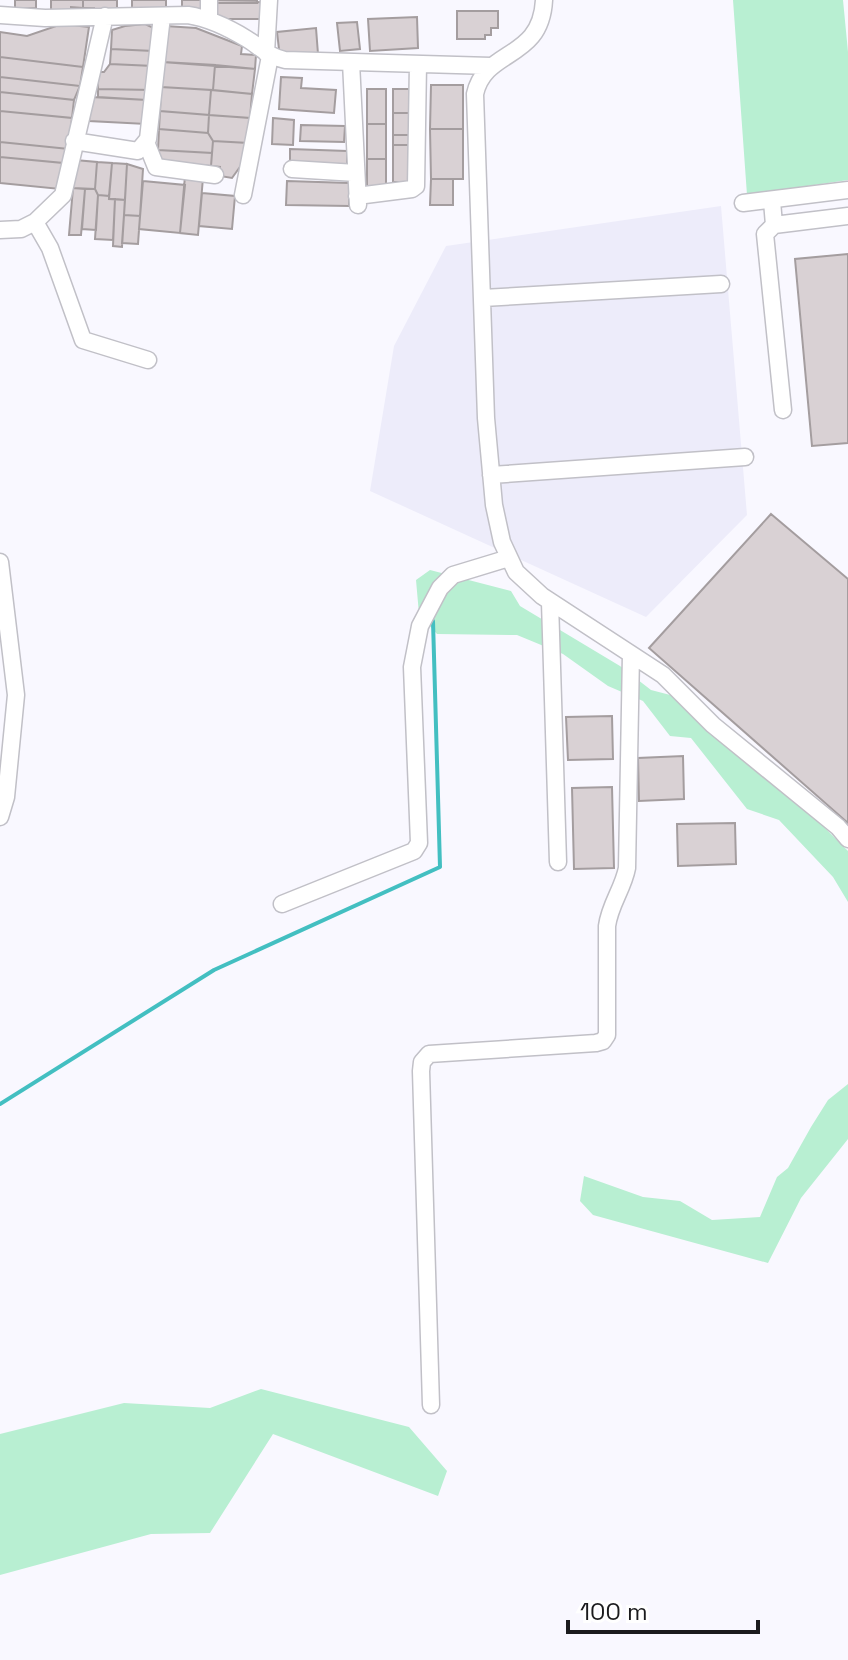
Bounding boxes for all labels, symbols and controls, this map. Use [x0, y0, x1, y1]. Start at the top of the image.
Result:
scale bar [568, 1584, 758, 1634]
text: 100 m [580, 1596, 648, 1627]

